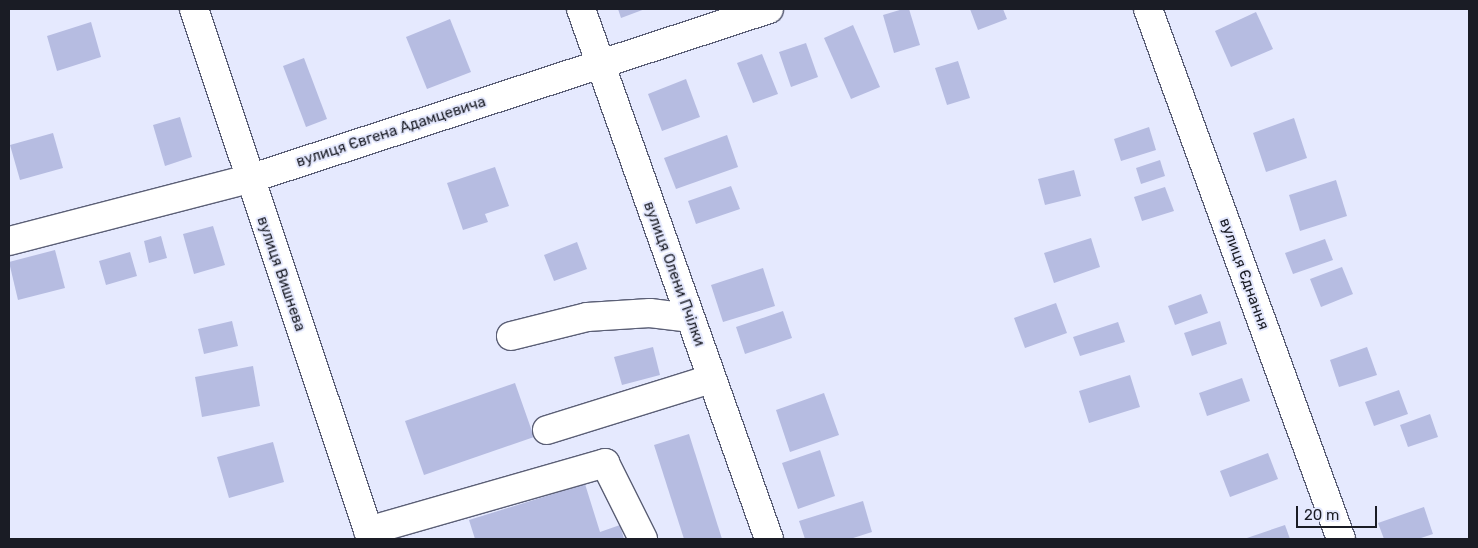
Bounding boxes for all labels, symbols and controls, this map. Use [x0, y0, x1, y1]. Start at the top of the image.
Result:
street label: вулиця Євгена Адамцевича [294, 93, 488, 171]
street label: вулиця Олени Пчілки [639, 199, 709, 349]
street label: вулиця Вишнева [253, 214, 309, 334]
street label: вулиця Єднання [1215, 216, 1273, 332]
scale bar [1298, 496, 1379, 528]
text: 20 m [1304, 506, 1339, 524]

